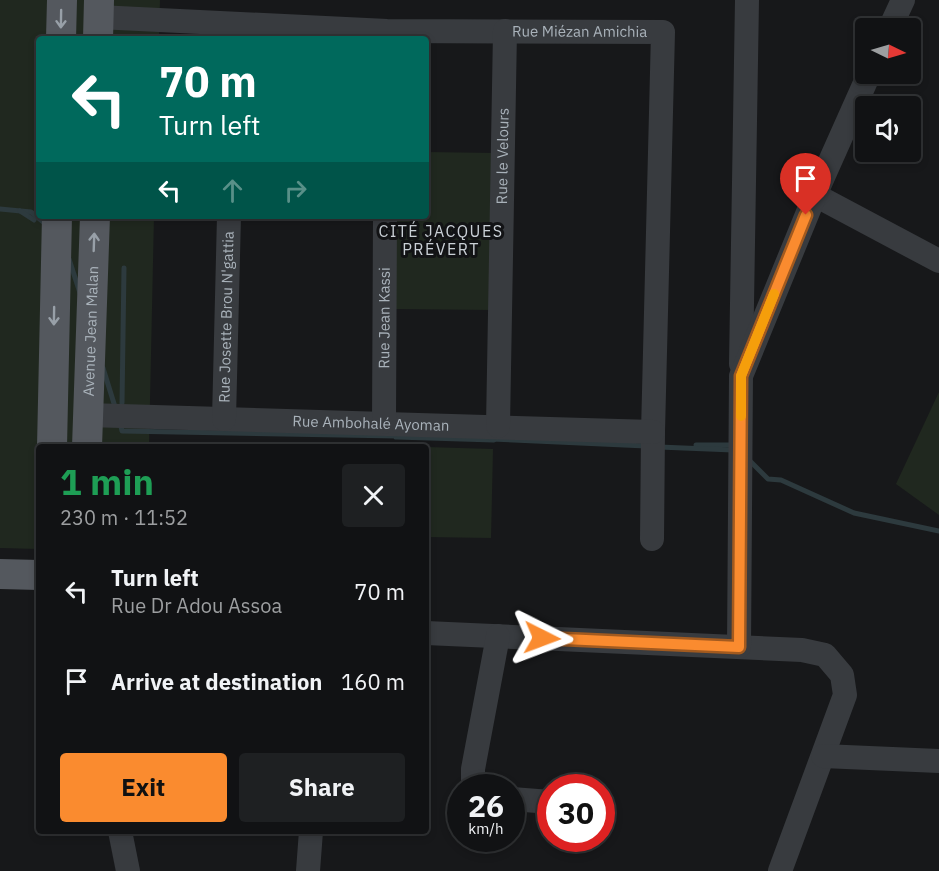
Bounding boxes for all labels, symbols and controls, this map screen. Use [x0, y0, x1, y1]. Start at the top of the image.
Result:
one-way arrow [56, 9, 67, 29]
north arrow [855, 18, 921, 84]
map controls [855, 18, 921, 162]
street label: Rue Miézan Amichia [512, 21, 647, 41]
text: 70 m [159, 54, 257, 109]
icon: left [60, 60, 138, 138]
button: sound [855, 96, 921, 162]
text: Turn left [159, 107, 260, 142]
street label: Rue le Velours [492, 108, 513, 205]
pin [780, 153, 831, 215]
icon: arrive [789, 162, 822, 195]
icon: left [153, 174, 186, 207]
icon: ahead [216, 174, 249, 207]
icon: right [279, 174, 312, 207]
district label: CITÉ JACQUES PRÉVERT [378, 220, 504, 259]
street label: Rue Josette Brou N'gattia [214, 231, 238, 403]
one-way arrow [88, 232, 99, 252]
street label: Avenue Jean Malan [79, 265, 102, 397]
street label: Rue Jean Kassi [374, 267, 394, 369]
one-way arrow [48, 306, 60, 326]
street label: Rue Ambohalé Ayoman [292, 411, 450, 435]
text: 1 min [60, 458, 154, 505]
button: close [342, 464, 405, 527]
text: 230 m · 11:52 [60, 504, 188, 531]
text: Turn left [111, 563, 199, 592]
icon: left [60, 575, 93, 608]
text: 70 m [354, 577, 405, 606]
text: Rue Dr Adou Assoa [111, 592, 282, 619]
position arrow [510, 606, 574, 670]
icon: arrive [60, 665, 93, 698]
text: Arrive at destination [111, 667, 322, 696]
text: 160 m [341, 667, 405, 696]
button: Exit [60, 753, 227, 822]
button: Share [239, 753, 405, 822]
speed limit sign: 30 [537, 774, 615, 852]
text: 26 [468, 786, 504, 825]
text: km/h [468, 819, 504, 838]

